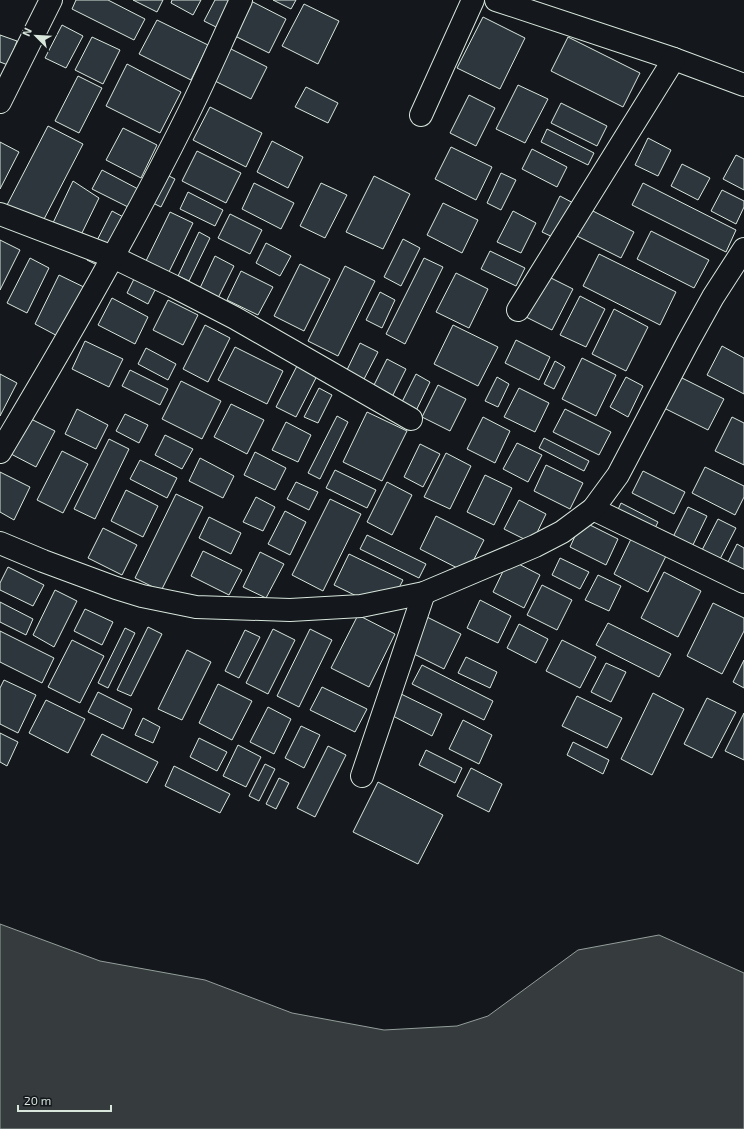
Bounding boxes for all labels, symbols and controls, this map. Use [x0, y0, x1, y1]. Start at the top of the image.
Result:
north arrow [16, 16, 56, 56]
text: N [19, 25, 34, 38]
scale bar [18, 1087, 111, 1113]
text: 20 m [24, 1093, 51, 1107]

